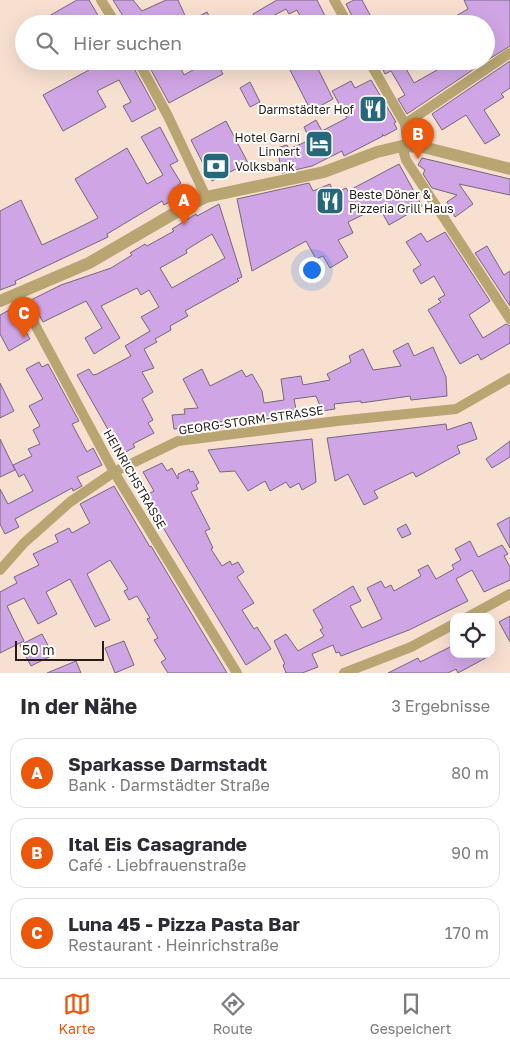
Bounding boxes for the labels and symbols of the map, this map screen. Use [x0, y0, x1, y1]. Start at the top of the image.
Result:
restaurant icon: Darmstädter Hof [358, 94, 388, 124]
place label: Darmstädter Hof [258, 102, 355, 117]
pin: B [402, 118, 434, 159]
hotel icon: Hotel Garni Linnert [304, 129, 334, 159]
place label: Hotel Garni Linnert [235, 130, 300, 159]
bank icon: Volksbank [201, 151, 231, 181]
place label: Volksbank [235, 159, 295, 174]
pin: A [168, 184, 200, 225]
restaurant icon: Beste Döner & Pizzeria Grill Haus [315, 186, 345, 216]
place label: Beste Döner & Pizzeria Grill Haus [349, 187, 454, 216]
your location [299, 257, 325, 283]
pin: C [8, 297, 40, 338]
street label: GEORG-STORM-STRASSE [178, 402, 324, 438]
street label: HEINRICHSTRASSE [100, 427, 170, 531]
scale bar [15, 638, 104, 661]

